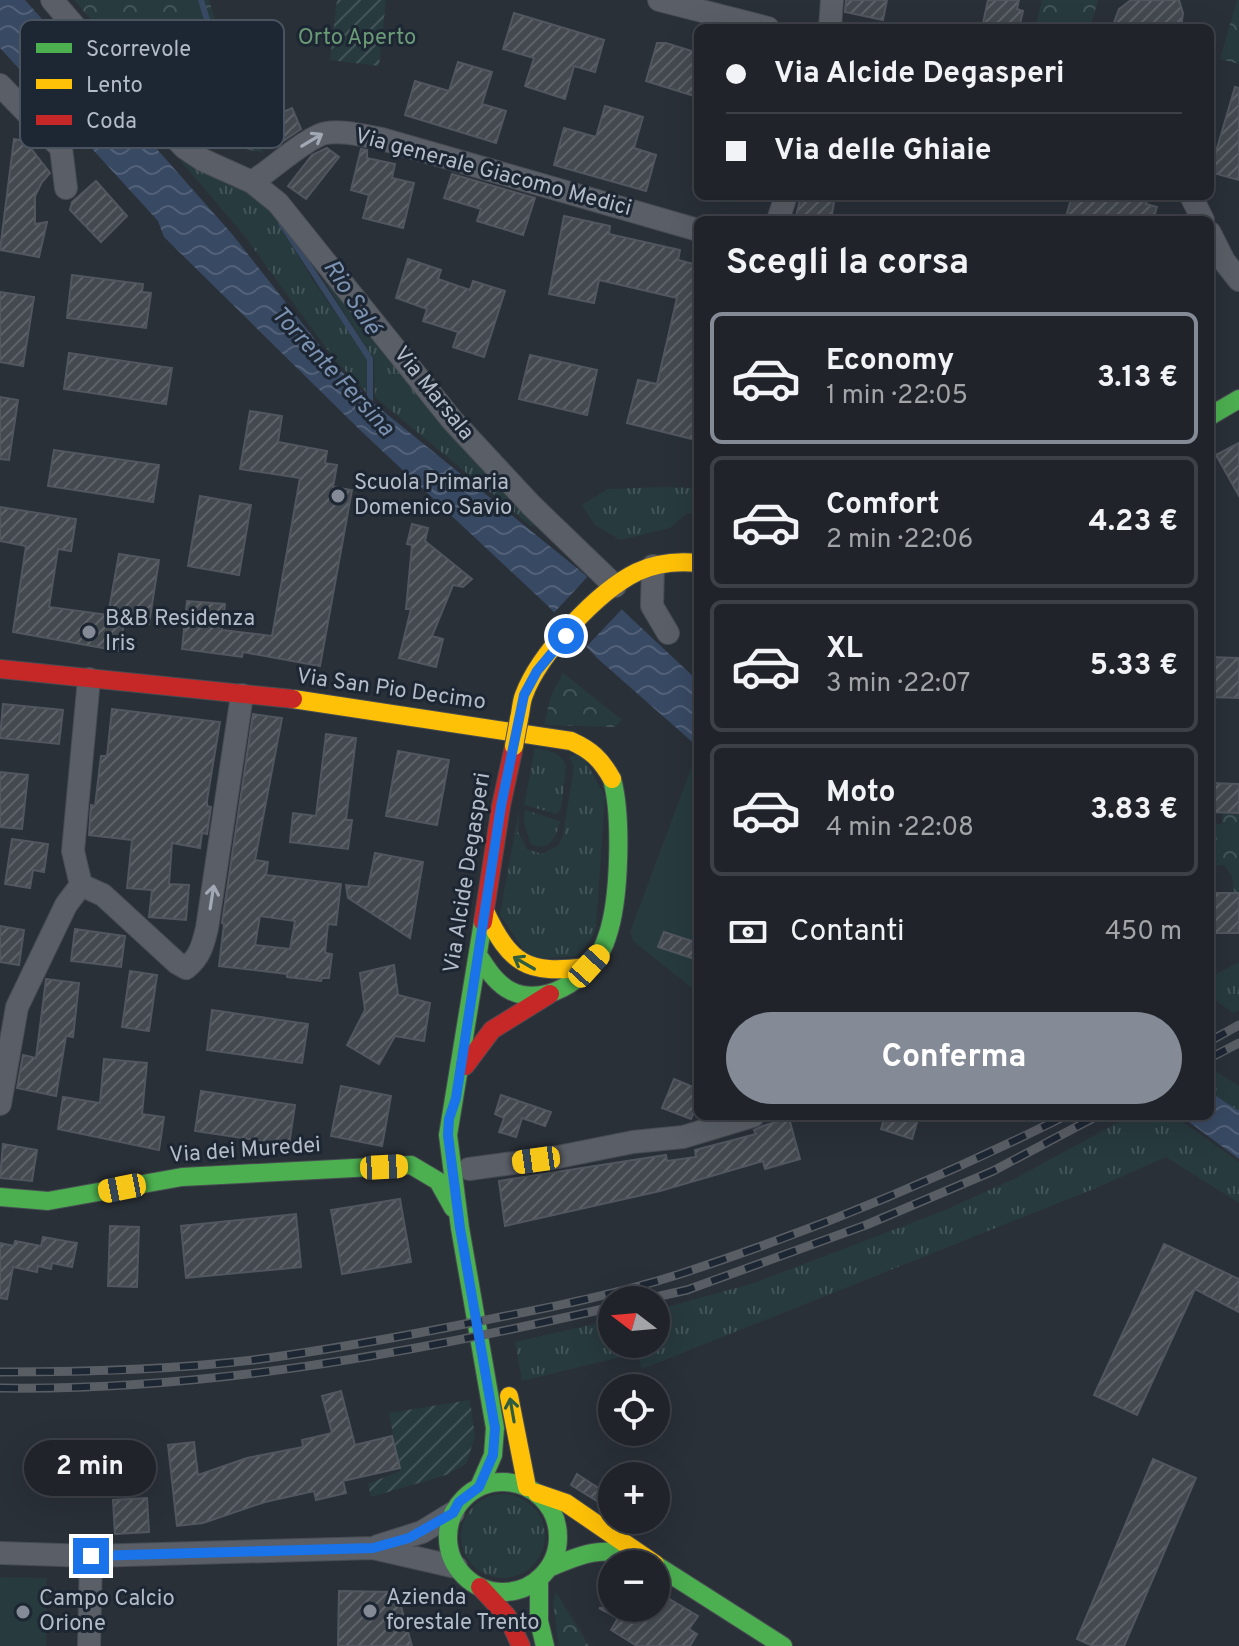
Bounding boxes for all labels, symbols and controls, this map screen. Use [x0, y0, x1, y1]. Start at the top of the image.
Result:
legend [20, 20, 284, 148]
park label: Orto Aperto [298, 25, 416, 52]
text: Scorrevole [86, 37, 191, 64]
text: Via Alcide Degasperi [774, 56, 1065, 93]
text: Lento [86, 73, 143, 100]
text: Coda [86, 109, 137, 136]
street label: Via generale Giacomo Medici [352, 123, 634, 223]
one-way arrow [300, 132, 323, 148]
text: Via delle Ghiaie [774, 133, 991, 170]
text: Scegli la corsa [726, 241, 969, 287]
water label: Rio Salé [316, 255, 387, 343]
water label: Torrente Fersina [264, 301, 400, 444]
street label: Via Marsala [387, 342, 479, 446]
icon: car [730, 342, 802, 414]
text: Economy [826, 343, 954, 380]
text: 3.13 € [1097, 360, 1178, 397]
text: 1 min · 22:05 [826, 380, 968, 413]
place label: Scuola Primaria Domenico Savio [354, 470, 512, 522]
icon: car [730, 486, 802, 558]
marker: Scuola Primaria Domenico Savio [329, 487, 347, 505]
text: Comfort [826, 487, 939, 524]
text: 4.23 € [1089, 504, 1178, 541]
text: 2 min · 22:06 [826, 524, 973, 557]
place label: B&B Residenza Iris [105, 606, 255, 658]
route start [548, 618, 584, 654]
marker: B&B Residenza Iris [80, 623, 98, 641]
icon: car [730, 630, 802, 702]
text: XL [826, 631, 863, 668]
text: 5.33 € [1090, 648, 1178, 685]
street label: Via San Pio Decimo [295, 663, 487, 717]
text: 3 min · 22:07 [826, 668, 970, 701]
street label: Via Alcide Degasperi [439, 771, 497, 975]
icon: car [730, 774, 802, 846]
text: Moto [826, 775, 896, 812]
text: 3.83 € [1090, 792, 1178, 829]
text: 4 min · 22:08 [826, 812, 974, 845]
one-way arrow [205, 885, 220, 910]
icon: cash [726, 910, 770, 954]
text: Contanti [790, 914, 905, 951]
text: 450 m [1105, 916, 1182, 949]
car [564, 940, 614, 992]
one-way arrow [513, 955, 536, 971]
button: Conferma [726, 1012, 1182, 1104]
street label: Via dei Muredei [168, 1132, 322, 1170]
car [511, 1145, 561, 1175]
car [359, 1154, 409, 1180]
car [96, 1172, 148, 1204]
north arrow [598, 1286, 670, 1358]
map controls [598, 1286, 670, 1622]
button: locate [598, 1374, 670, 1446]
one-way arrow [503, 1398, 518, 1424]
callout: 2 min [25, 1440, 157, 1496]
text: 2 min [56, 1451, 124, 1484]
button: + [598, 1462, 670, 1534]
route end [73, 1538, 109, 1574]
button: − [598, 1550, 670, 1622]
place label: Azienda forestale Trento [386, 1585, 540, 1637]
place label: Campo Calcio Orione [39, 1586, 175, 1638]
marker: Azienda forestale Trento [361, 1602, 379, 1620]
marker: Campo Calcio Orione [14, 1603, 32, 1621]

